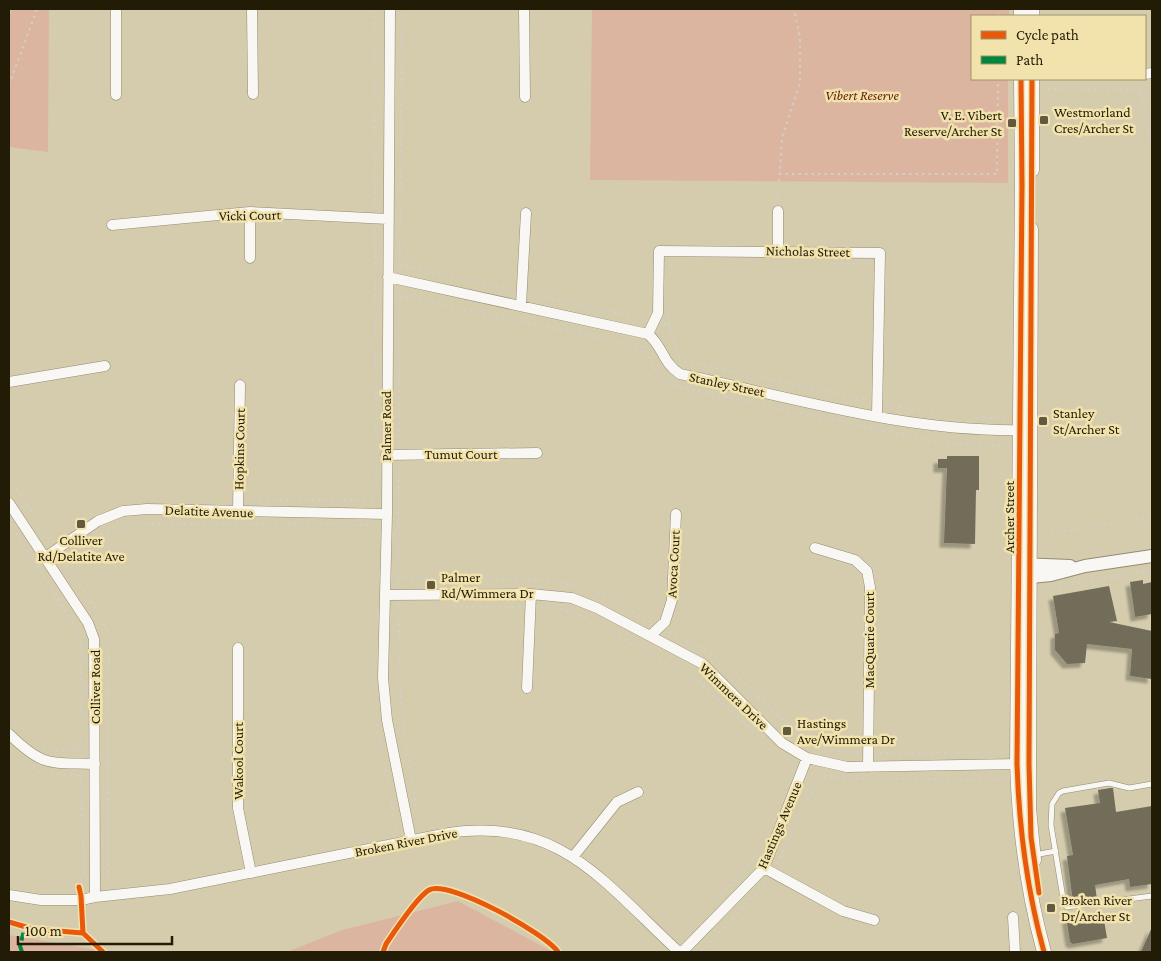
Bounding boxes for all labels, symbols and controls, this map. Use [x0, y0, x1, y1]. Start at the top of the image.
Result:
legend [971, 15, 1146, 80]
text: Cycle path [1016, 27, 1079, 44]
text: Path [1016, 52, 1043, 68]
park label: Vibert Reserve [825, 87, 899, 103]
place label: Westmorland Cres/Archer St [1054, 104, 1134, 136]
place label: V. E. Vibert Reserve/Archer St [904, 107, 1002, 139]
marker: Westmorland Cres/Archer St [1038, 114, 1050, 126]
marker: V. E. Vibert Reserve/Archer St [1006, 117, 1018, 129]
street label: Vicki Court [219, 206, 282, 224]
street label: Nicholas Street [766, 242, 851, 260]
street label: Stanley Street [688, 368, 767, 400]
street label: Palmer Road [378, 390, 394, 461]
place label: Stanley St/Archer St [1053, 405, 1120, 437]
street label: Hopkins Court [230, 408, 248, 490]
marker: Stanley St/Archer St [1037, 415, 1049, 427]
street label: Tumut Court [424, 446, 498, 462]
street label: Archer Street [1001, 480, 1017, 553]
street label: Delatite Avenue [165, 501, 253, 521]
marker: Colliver Rd/Delatite Ave [75, 518, 87, 530]
street label: Avoca Court [663, 529, 683, 598]
place label: Colliver Rd/Delatite Ave [37, 532, 125, 564]
place label: Palmer Rd/Wimmera Dr [441, 569, 534, 601]
marker: Palmer Rd/Wimmera Dr [425, 579, 437, 591]
street label: MacQuarie Court [861, 591, 877, 688]
street label: Colliver Road [87, 649, 103, 724]
street label: Wimmera Drive [696, 659, 772, 733]
place label: Hastings Ave/Wimmera Dr [797, 715, 895, 747]
street label: Wakool Court [230, 722, 246, 800]
marker: Hastings Ave/Wimmera Dr [781, 725, 793, 737]
street label: Hastings Avenue [753, 779, 805, 871]
street label: Broken River Drive [353, 824, 459, 860]
place label: Broken River Dr/Archer St [1061, 892, 1132, 924]
marker: Broken River Dr/Archer St [1045, 902, 1057, 914]
scale bar [18, 914, 171, 946]
text: 100 m [25, 923, 62, 939]

